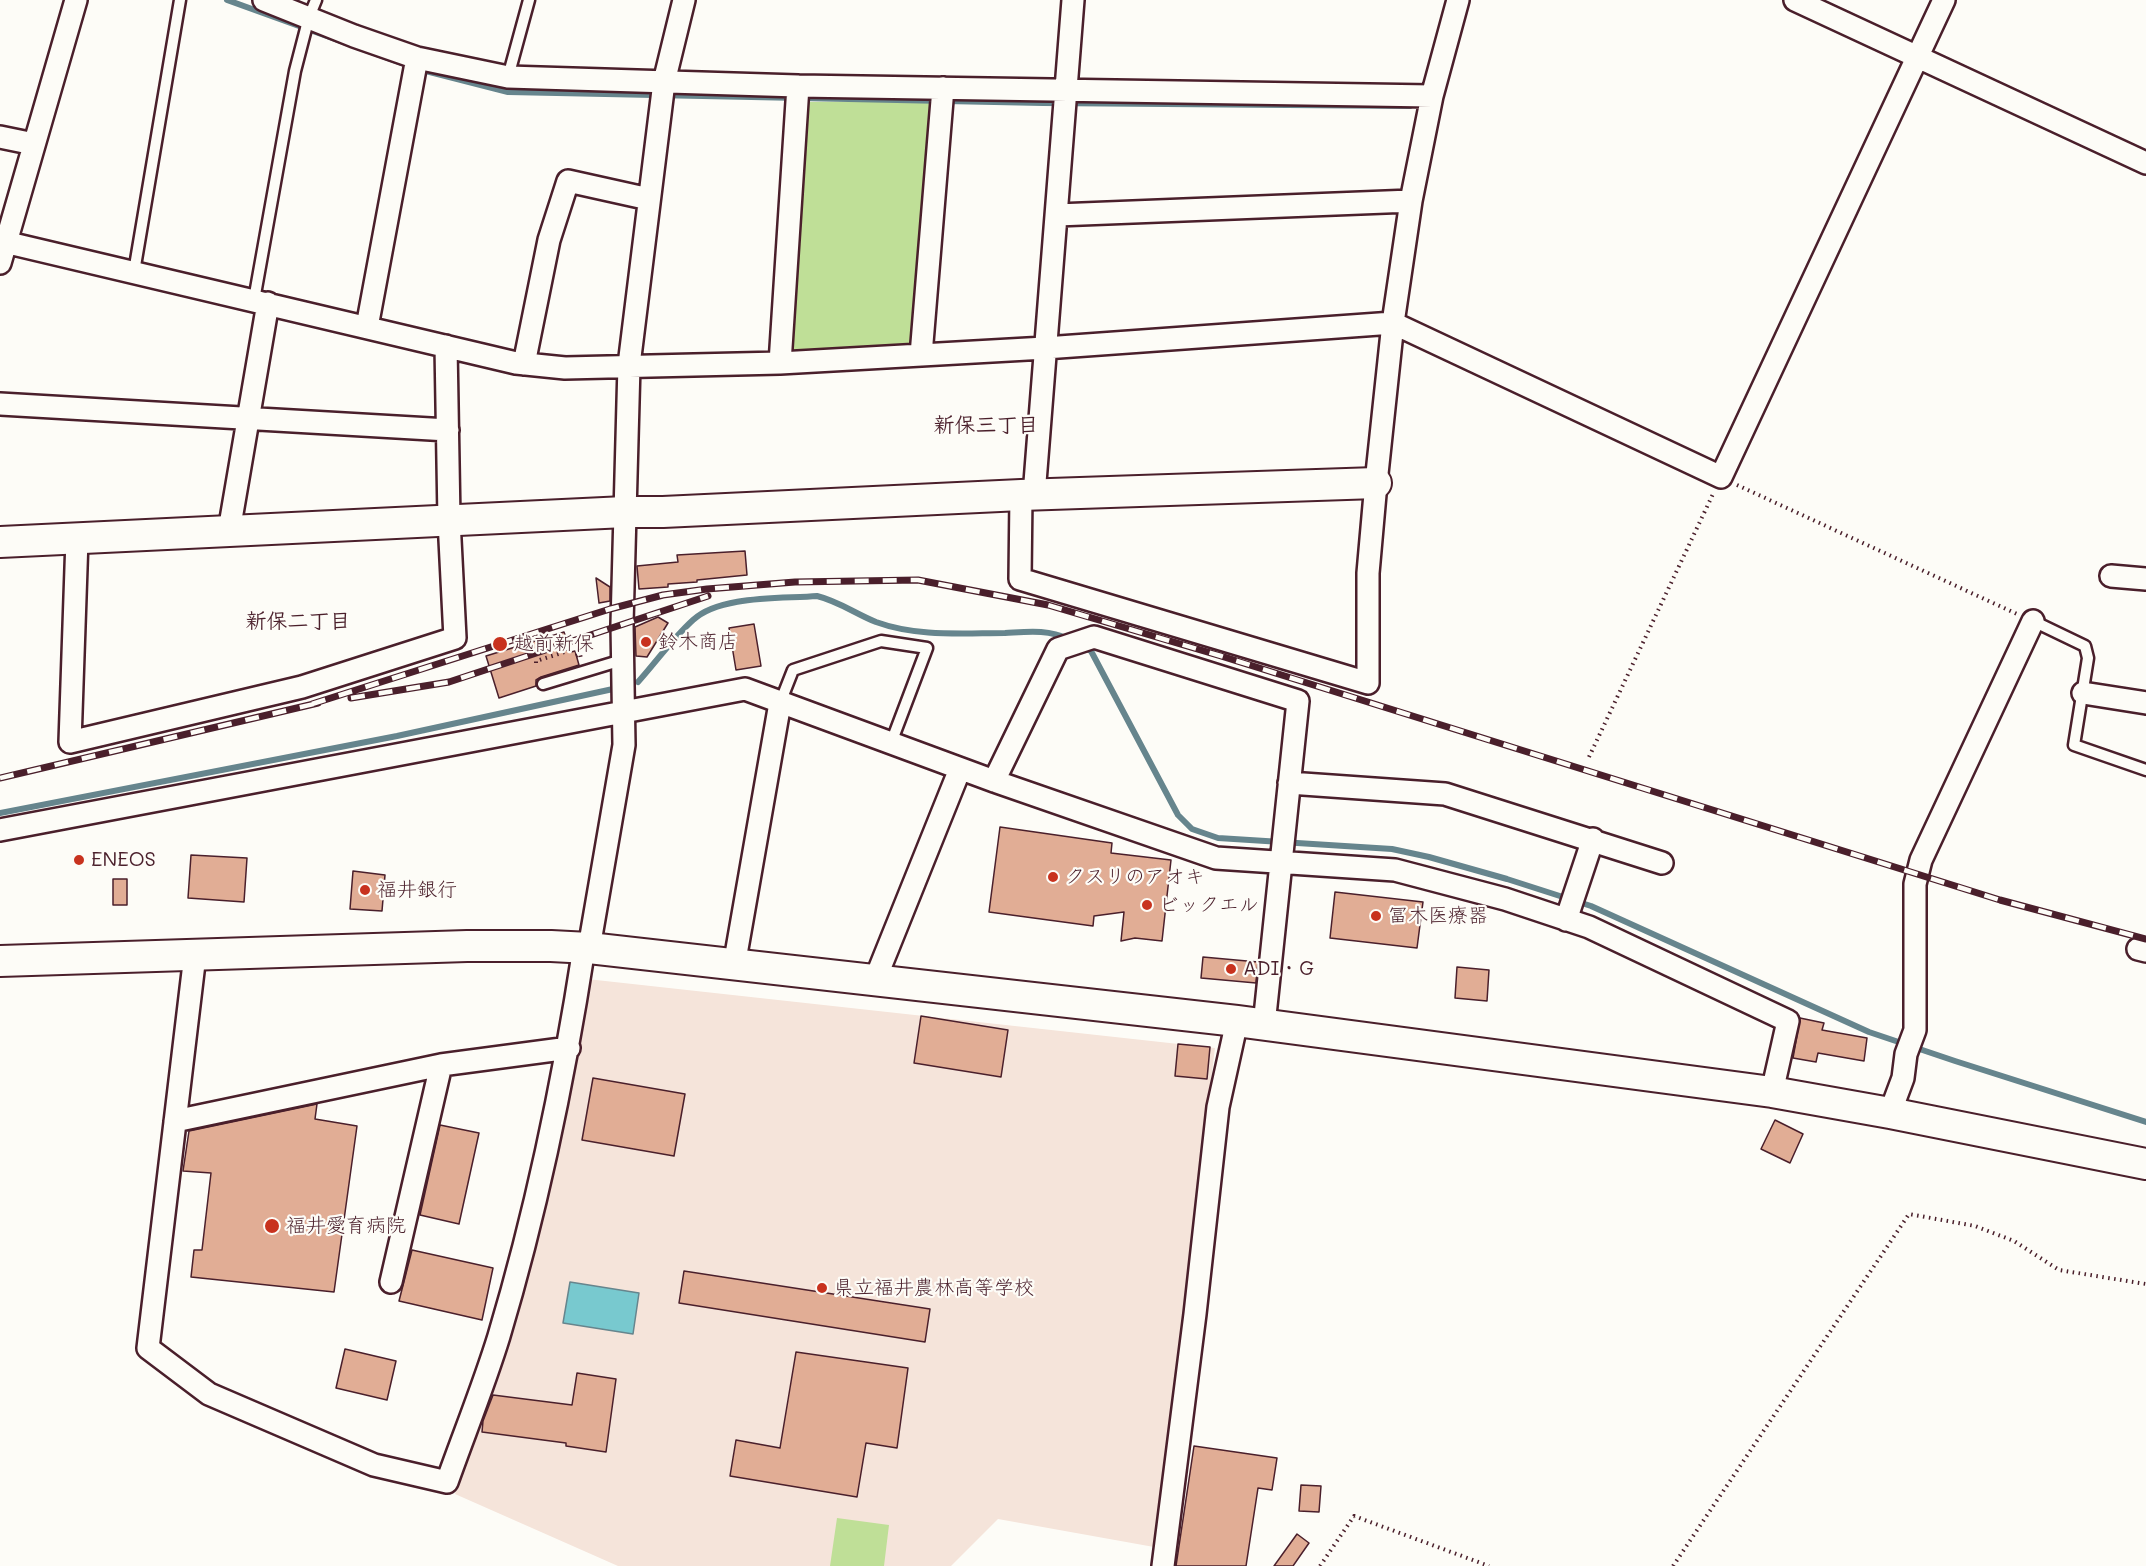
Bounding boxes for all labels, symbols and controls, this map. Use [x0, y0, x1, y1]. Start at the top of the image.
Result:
district label: 新保三丁目 [934, 413, 1038, 439]
district label: 新保二丁目 [246, 609, 350, 635]
place label: 鈴木商店 [658, 630, 738, 654]
place label: 越前新保 [514, 632, 594, 656]
marker: 越前新保 [491, 635, 509, 653]
marker: 鈴木商店 [639, 635, 653, 649]
place label: ENEOS [91, 848, 156, 872]
marker: ENEOS [72, 853, 86, 867]
place label: クスリのアオキ [1065, 865, 1205, 889]
marker: クスリのアオキ [1046, 870, 1060, 884]
place label: 福井銀行 [377, 878, 457, 902]
marker: 福井銀行 [358, 883, 372, 897]
place label: ビックエル [1159, 893, 1259, 917]
marker: ビックエル [1140, 898, 1154, 912]
place label: 冨木医療器 [1388, 904, 1488, 928]
marker: 冨木医療器 [1369, 909, 1383, 923]
place label: ADI・G [1243, 957, 1314, 981]
marker: ADI・G [1224, 962, 1238, 976]
place label: 福井愛育病院 [286, 1214, 406, 1238]
marker: 福井愛育病院 [263, 1217, 281, 1235]
place label: 県立福井農林高等学校 [834, 1276, 1034, 1300]
marker: 県立福井農林高等学校 [815, 1281, 829, 1295]

